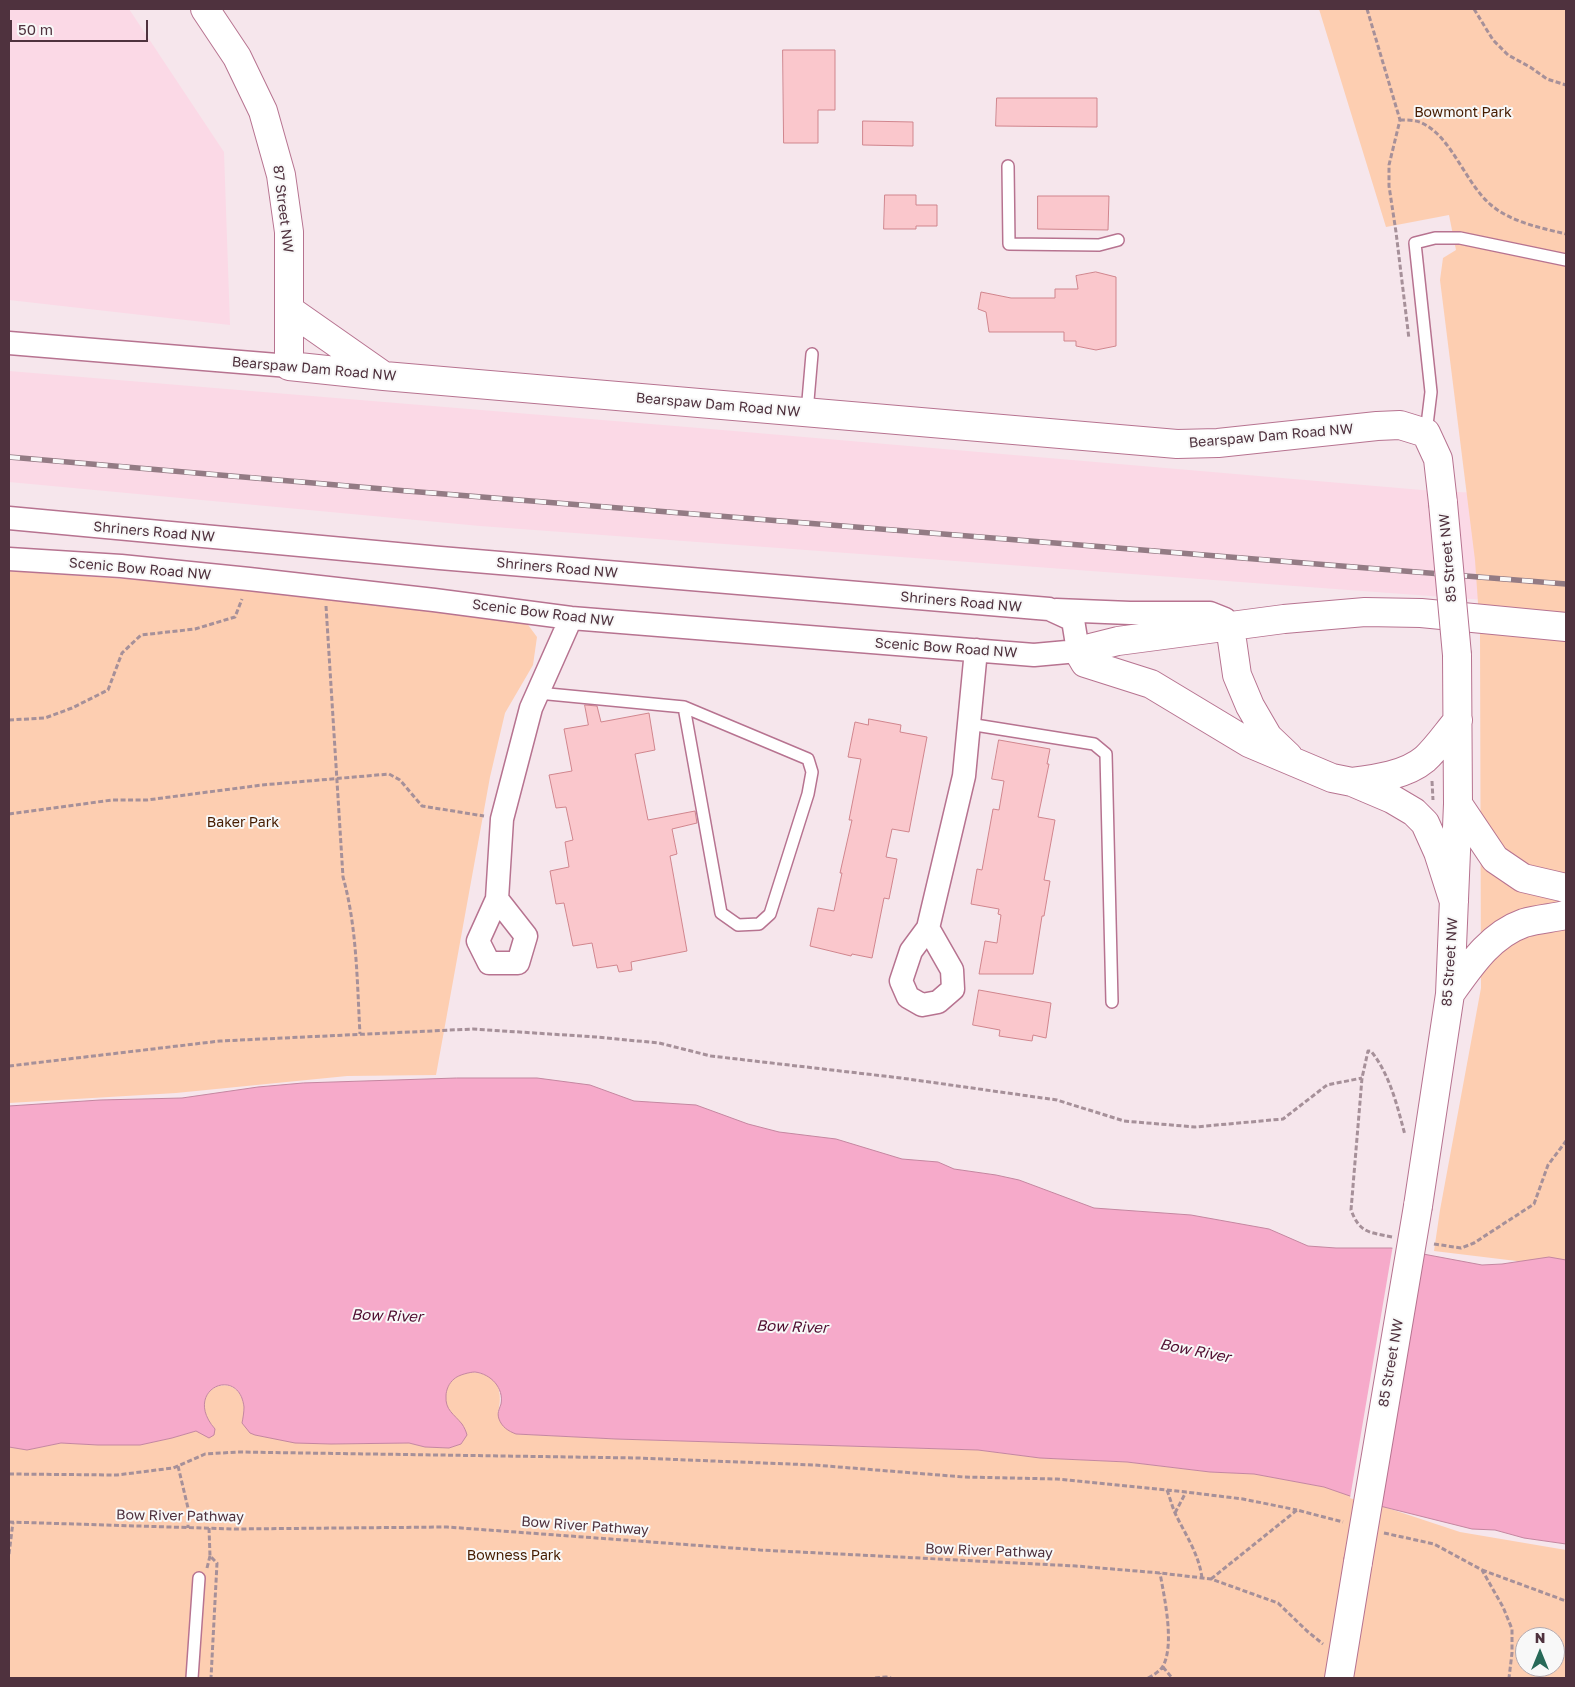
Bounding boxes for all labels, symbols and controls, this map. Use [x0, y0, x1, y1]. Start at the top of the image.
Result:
scale bar [12, 10, 150, 42]
text: 50 m [18, 20, 53, 38]
park label: Bowmont Park [1414, 105, 1512, 121]
street label: 87 Street NW [269, 164, 297, 254]
street label: Bearspaw Dam Road NW [231, 353, 397, 385]
street label: Bearspaw Dam Road NW [635, 389, 801, 421]
street label: Bearspaw Dam Road NW [1188, 420, 1354, 452]
street label: 85 Street NW [1436, 513, 1460, 603]
street label: Shriners Road NW [93, 518, 215, 546]
street label: Scenic Bow Road NW [68, 554, 212, 584]
street label: Shriners Road NW [496, 554, 618, 582]
street label: Shriners Road NW [900, 588, 1022, 616]
street label: Scenic Bow Road NW [471, 596, 615, 630]
street label: Scenic Bow Road NW [874, 635, 1018, 661]
park label: Baker Park [207, 815, 279, 831]
street label: 85 Street NW [1439, 917, 1461, 1007]
water label: Bow River [351, 1306, 423, 1326]
water label: Bow River [756, 1317, 828, 1337]
street label: 85 Street NW [1375, 1318, 1407, 1408]
water label: Bow River [1158, 1335, 1232, 1367]
street label: Bow River Pathway [116, 1506, 244, 1526]
street label: Bow River Pathway [521, 1513, 649, 1539]
street label: Bow River Pathway [925, 1540, 1053, 1562]
park label: Bowness Park [467, 1548, 561, 1564]
north arrow [1515, 1627, 1565, 1677]
text: N [1535, 1629, 1545, 1646]

